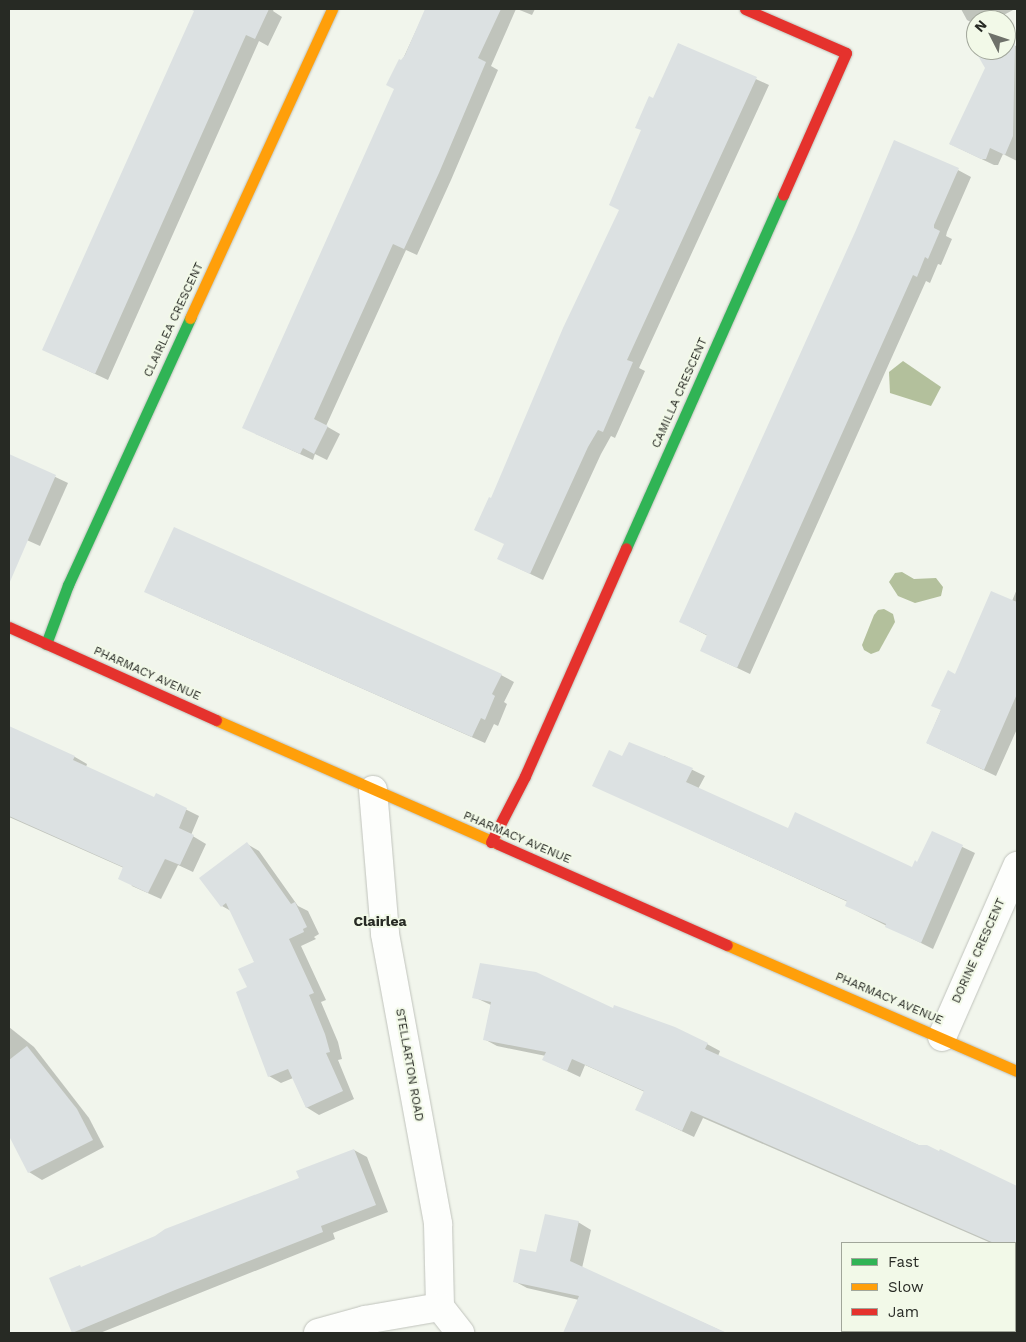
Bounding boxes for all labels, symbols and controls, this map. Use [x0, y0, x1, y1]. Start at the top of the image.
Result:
north arrow [966, 10, 1016, 60]
text: N [971, 17, 990, 35]
street label: CLAIRLEA CRESCENT [141, 260, 207, 380]
street label: CAMILLA CRESCENT [649, 335, 711, 451]
street label: PHARMACY AVENUE [91, 644, 203, 704]
street label: PHARMACY AVENUE [461, 809, 573, 867]
street label: DORINE CRESCENT [949, 896, 1009, 1006]
district label: Clairlea [353, 913, 407, 929]
street label: PHARMACY AVENUE [833, 970, 945, 1028]
street label: STELLARTON ROAD [392, 1007, 426, 1123]
legend [841, 1242, 1016, 1332]
text: Fast [888, 1253, 919, 1271]
text: Slow [888, 1278, 924, 1296]
text: Jam [888, 1303, 919, 1321]

